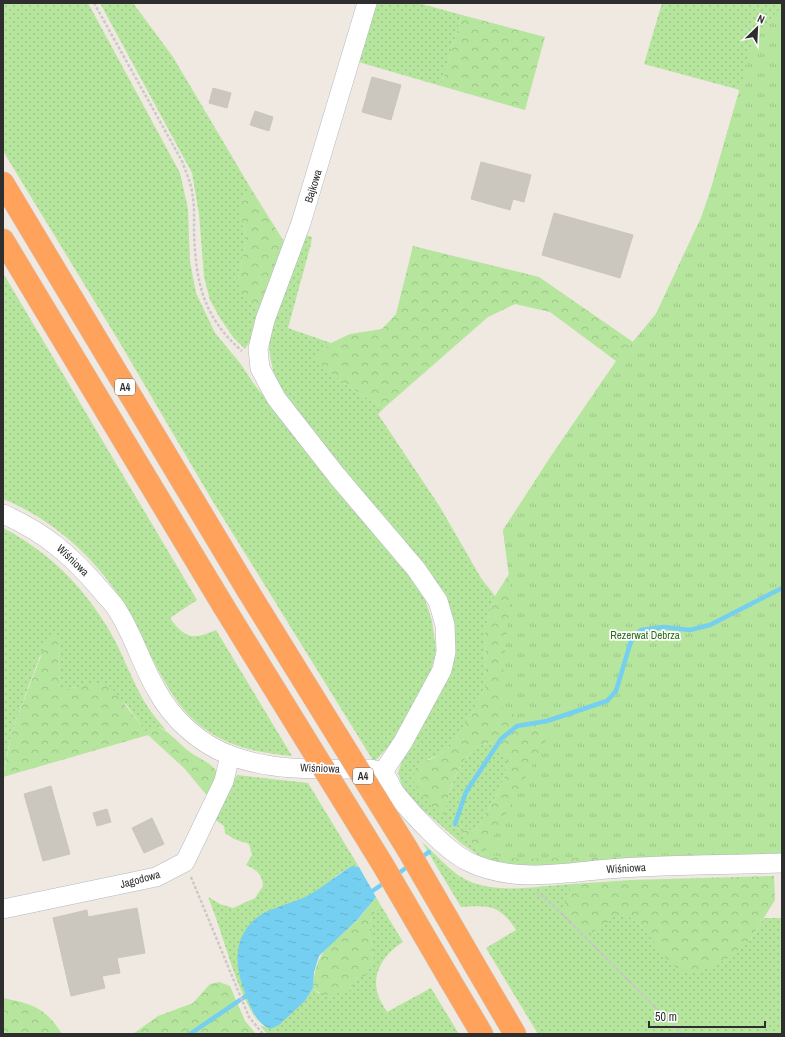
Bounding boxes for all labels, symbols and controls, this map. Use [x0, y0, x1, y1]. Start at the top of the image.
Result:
north arrow [737, 8, 777, 48]
text: N [755, 11, 767, 27]
street label: Bajkowa [301, 168, 325, 204]
road number: A4 [115, 379, 135, 395]
street label: Wiśniowa [54, 541, 92, 579]
park label: Rezerwat Debrza [610, 628, 680, 642]
street label: Wiśniowa [300, 760, 340, 776]
road number: A4 [353, 768, 373, 784]
street label: Wiśniowa [606, 860, 646, 876]
street label: Jagodowa [118, 867, 162, 891]
scale bar [649, 1003, 765, 1029]
text: 50 m [655, 1009, 677, 1025]

